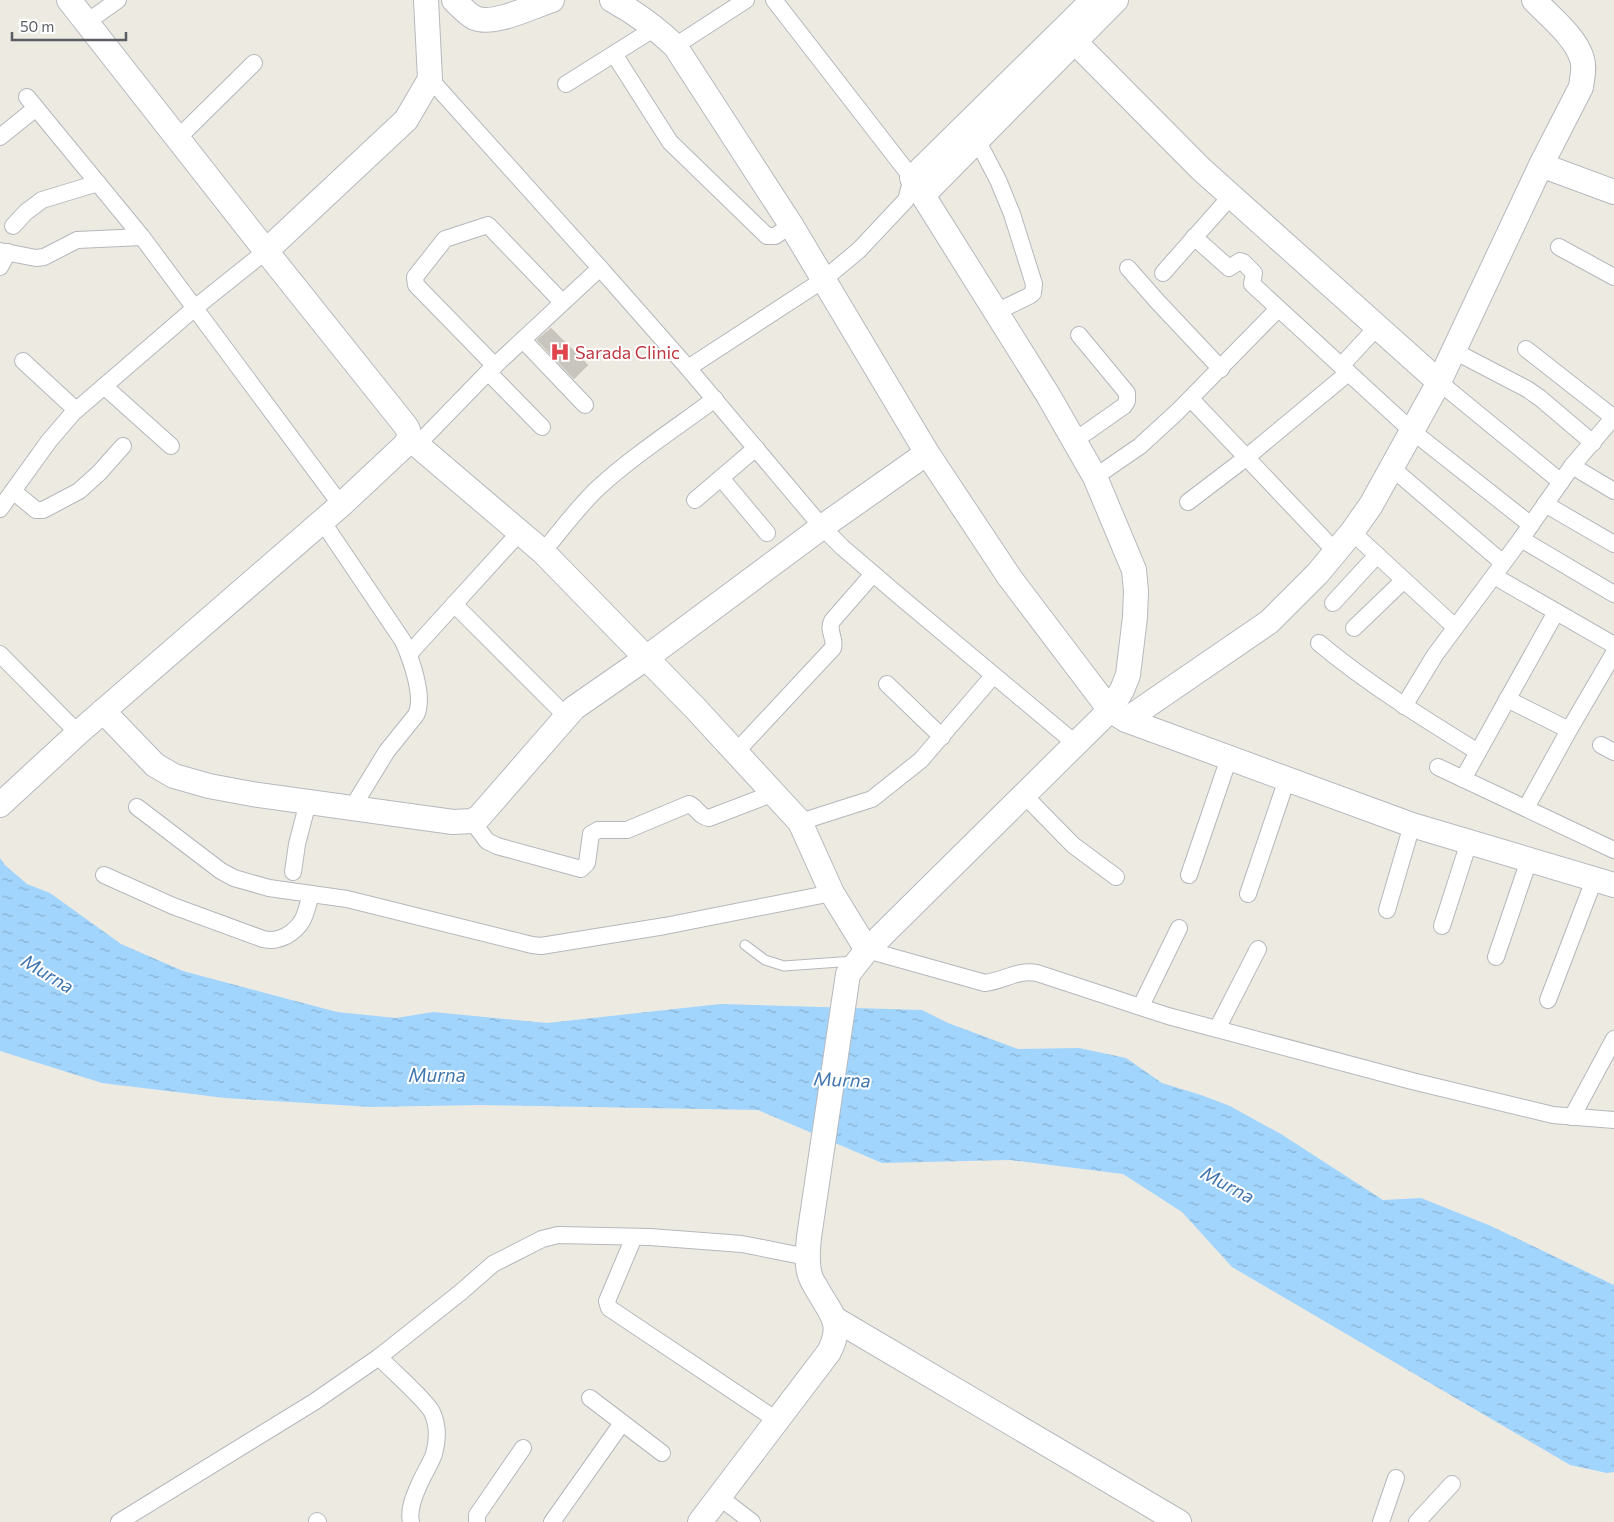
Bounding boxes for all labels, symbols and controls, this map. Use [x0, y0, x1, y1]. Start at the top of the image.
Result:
scale bar [12, 10, 126, 42]
text: 50 m [20, 17, 54, 35]
hospital icon: Sarada Clinic [549, 341, 571, 363]
place label: Sarada Clinic [575, 341, 680, 363]
water label: Murna [18, 948, 78, 998]
water label: Murna [408, 1063, 466, 1086]
water label: Murna [813, 1067, 871, 1091]
water label: Murna [1197, 1160, 1259, 1208]

